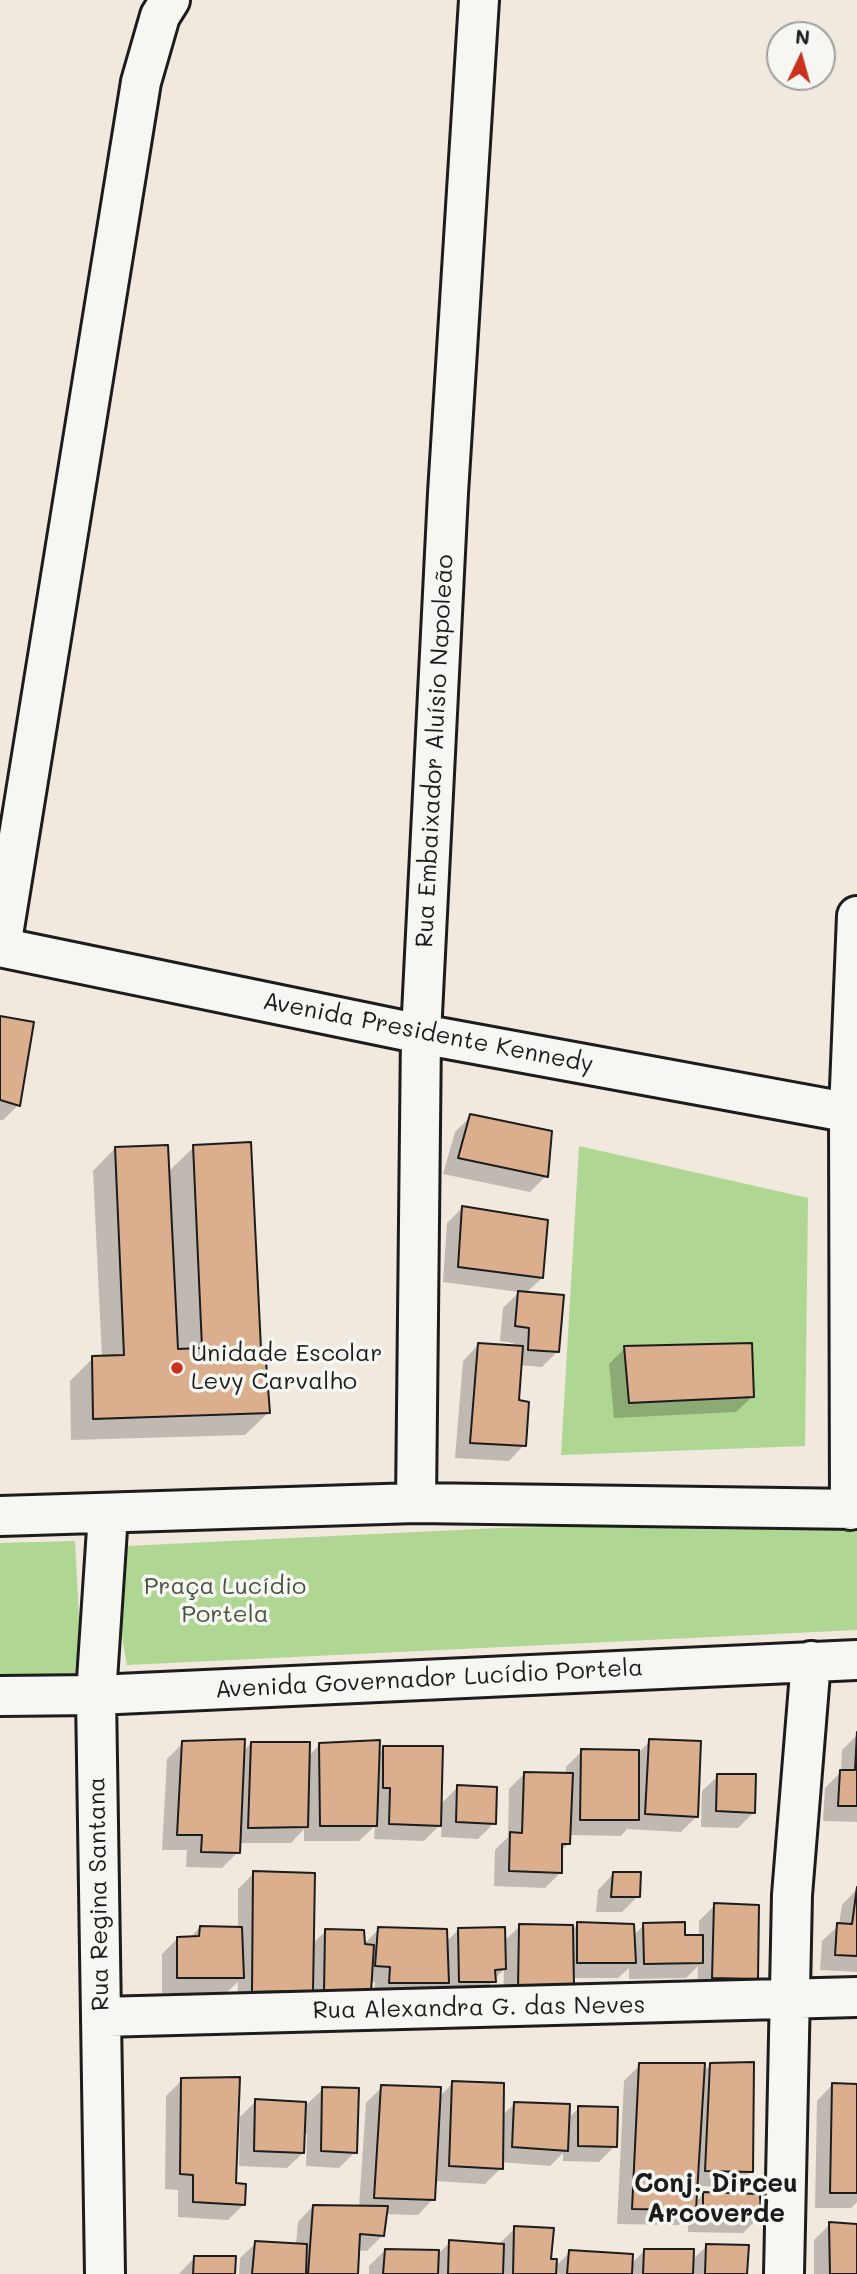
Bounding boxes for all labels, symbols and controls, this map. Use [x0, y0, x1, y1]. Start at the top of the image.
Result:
north arrow [766, 21, 836, 91]
text: N [794, 23, 811, 50]
street label: Rua Embaixador Aluísio Napoleão [410, 554, 460, 948]
street label: Avenida Presidente Kennedy [260, 987, 596, 1079]
place label: Unidade Escolar Levy Carvalho [191, 1340, 382, 1396]
marker: Unidade Escolar Levy Carvalho [169, 1360, 185, 1376]
park label: Praça Lucídio Portela [144, 1573, 306, 1629]
street label: Avenida Governador Lucídio Portela [214, 1653, 644, 1705]
street label: Rua Regina Santana [83, 1777, 115, 2011]
street label: Rua Alexandra G. das Neves [312, 1991, 646, 2025]
district label: Conj. Dirceu Arcoverde [634, 2168, 798, 2230]

